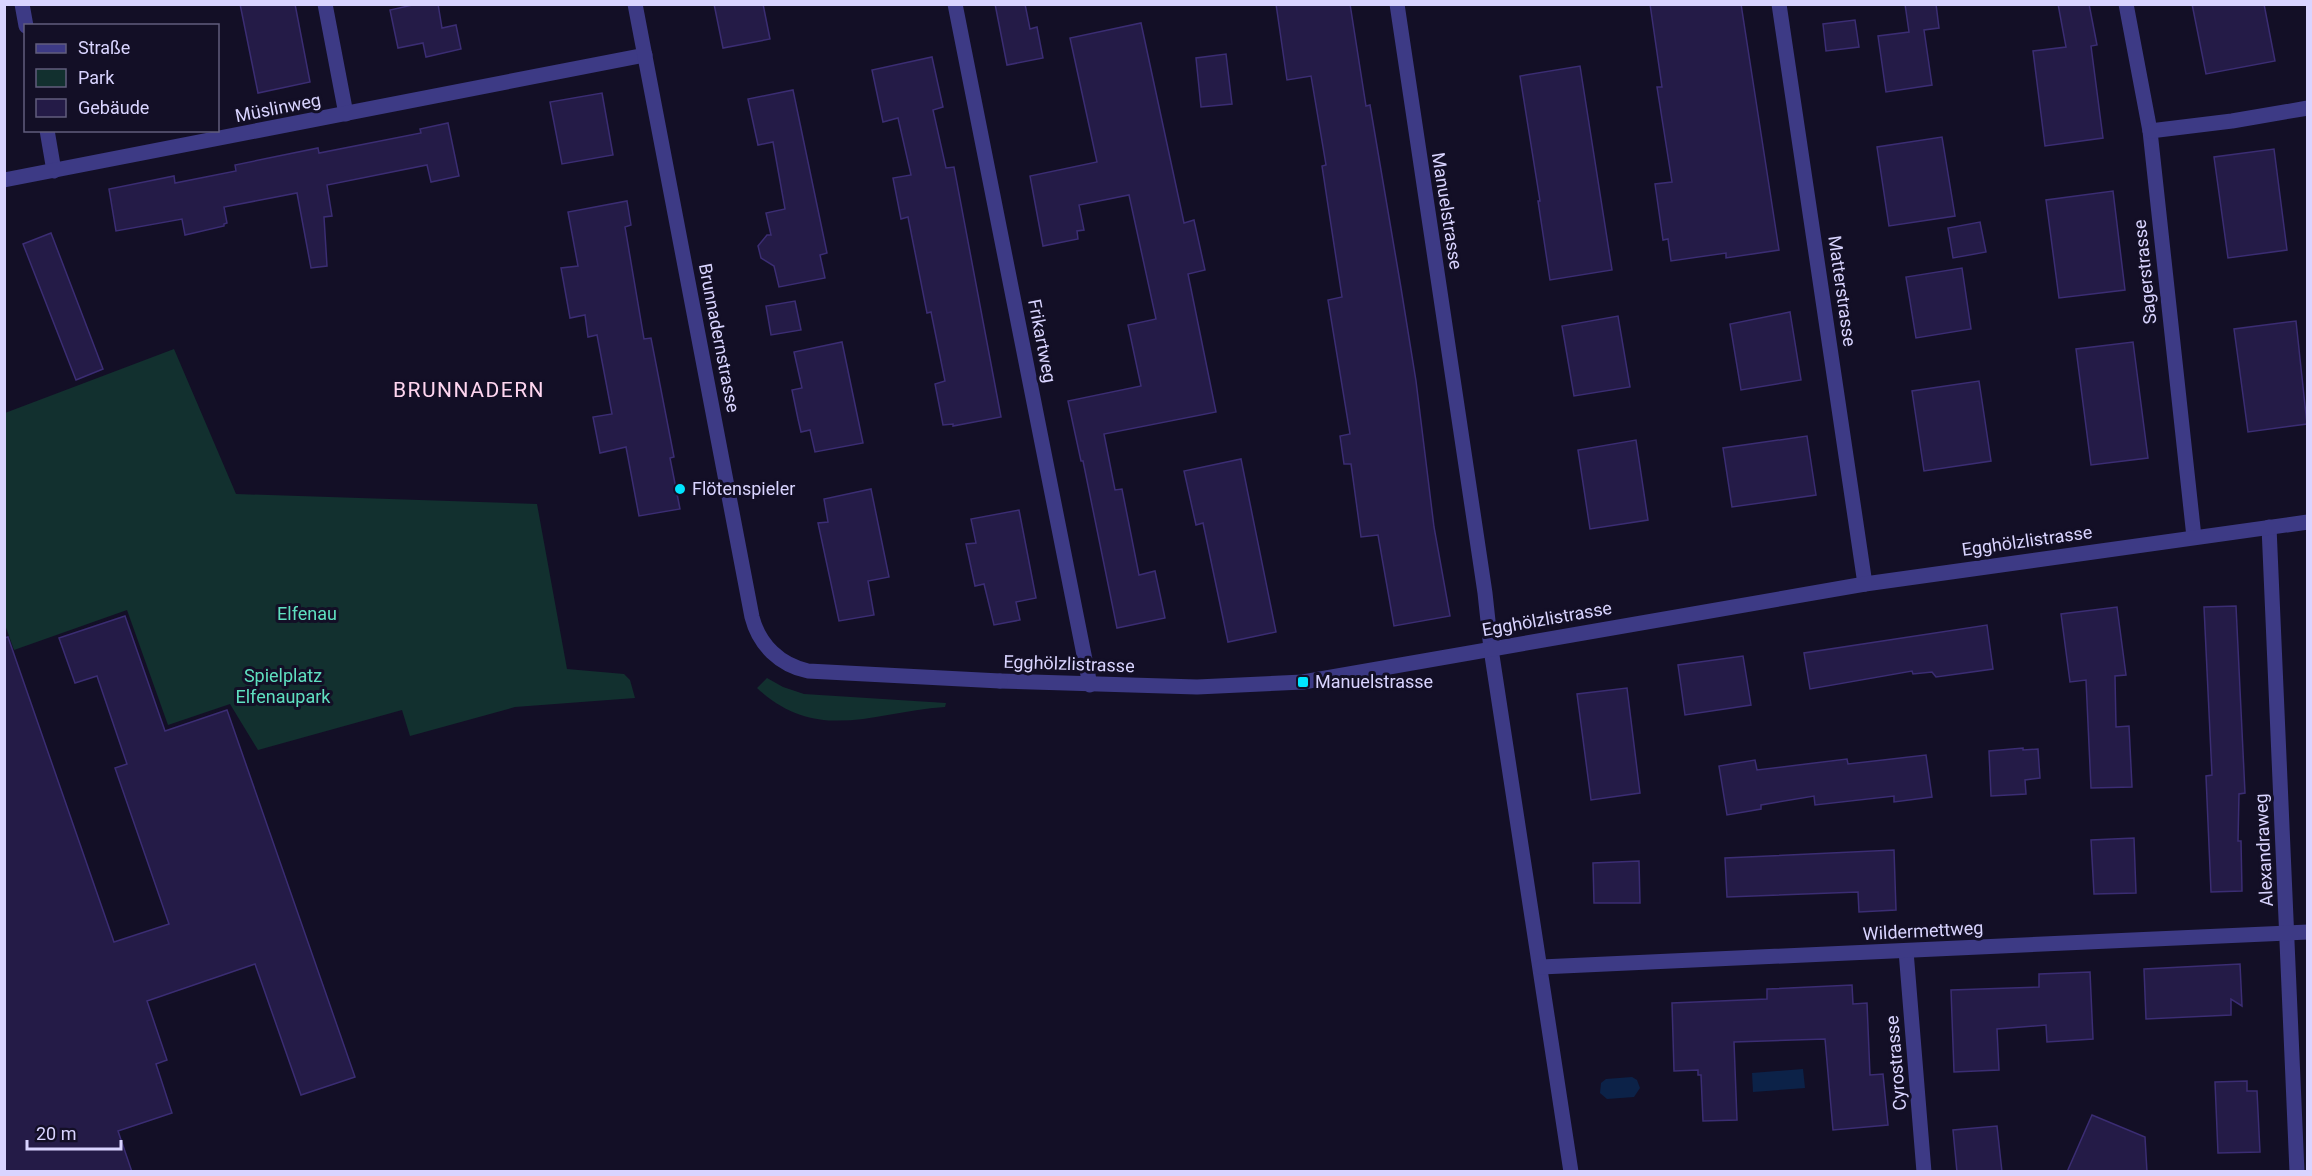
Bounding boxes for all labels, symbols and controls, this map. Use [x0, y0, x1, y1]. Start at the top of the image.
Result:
legend [24, 24, 219, 132]
text: Straße [78, 37, 130, 58]
text: Park [78, 67, 115, 88]
street label: Müslinweg [233, 89, 323, 126]
text: Gebäude [78, 97, 149, 118]
street label: Manuelstrasse [1428, 151, 1467, 271]
street label: Sagerstrasse [2129, 219, 2160, 325]
street label: Matterstrasse [1824, 234, 1861, 348]
street label: Brunnadernstrasse [695, 262, 744, 414]
street label: Frikartweg [1024, 297, 1061, 384]
district label: BRUNNADERN [393, 378, 545, 402]
place label: Flötenspieler [692, 478, 795, 499]
marker: Flötenspieler [673, 482, 687, 496]
street label: Egghölzlistrasse [1960, 521, 2093, 560]
street label: Egghölzlistrasse [1480, 597, 1613, 640]
park label: Elfenau [277, 603, 337, 624]
street label: Egghölzlistrasse [1003, 651, 1135, 676]
park label: Spielplatz Elfenaupark [236, 665, 331, 707]
place label: Manuelstrasse [1315, 671, 1433, 692]
marker: Manuelstrasse [1296, 675, 1310, 689]
street label: Alexandraweg [2250, 793, 2277, 907]
street label: Wildermettweg [1862, 917, 1984, 944]
street label: Cyrostrasse [1881, 1015, 1910, 1111]
scale bar [27, 1113, 122, 1151]
text: 20 m [36, 1123, 76, 1144]

